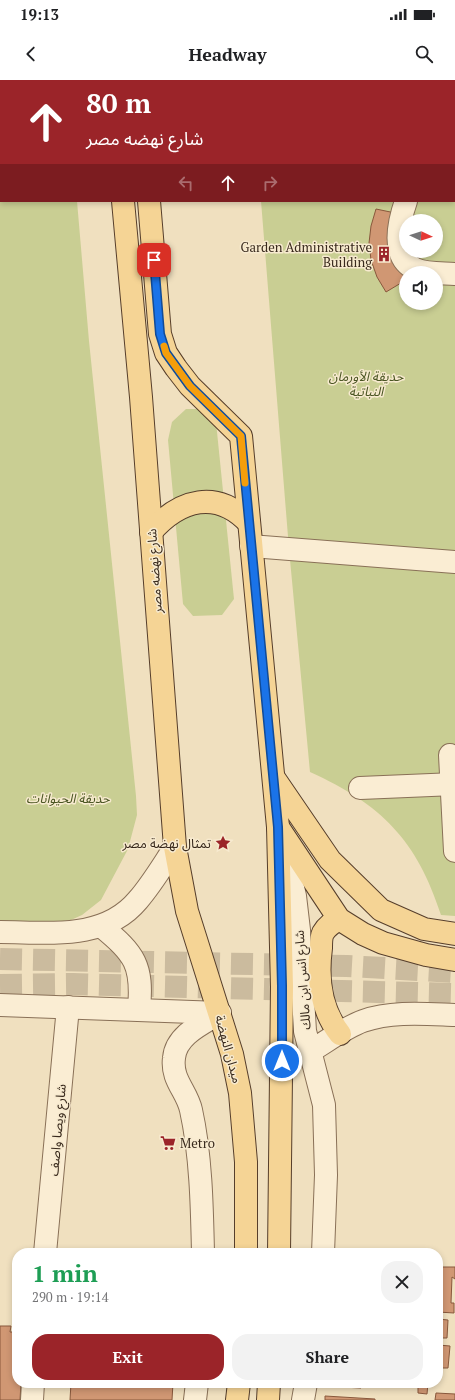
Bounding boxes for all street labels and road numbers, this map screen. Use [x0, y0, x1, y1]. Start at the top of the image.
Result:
street label: شارع نهضه مصر [142, 528, 168, 615]
street label: شارع انس ابن مالك [290, 929, 316, 1030]
street label: ميدان النهضة [211, 1013, 247, 1085]
street label: شارع ويصا واصف [44, 1083, 72, 1177]

